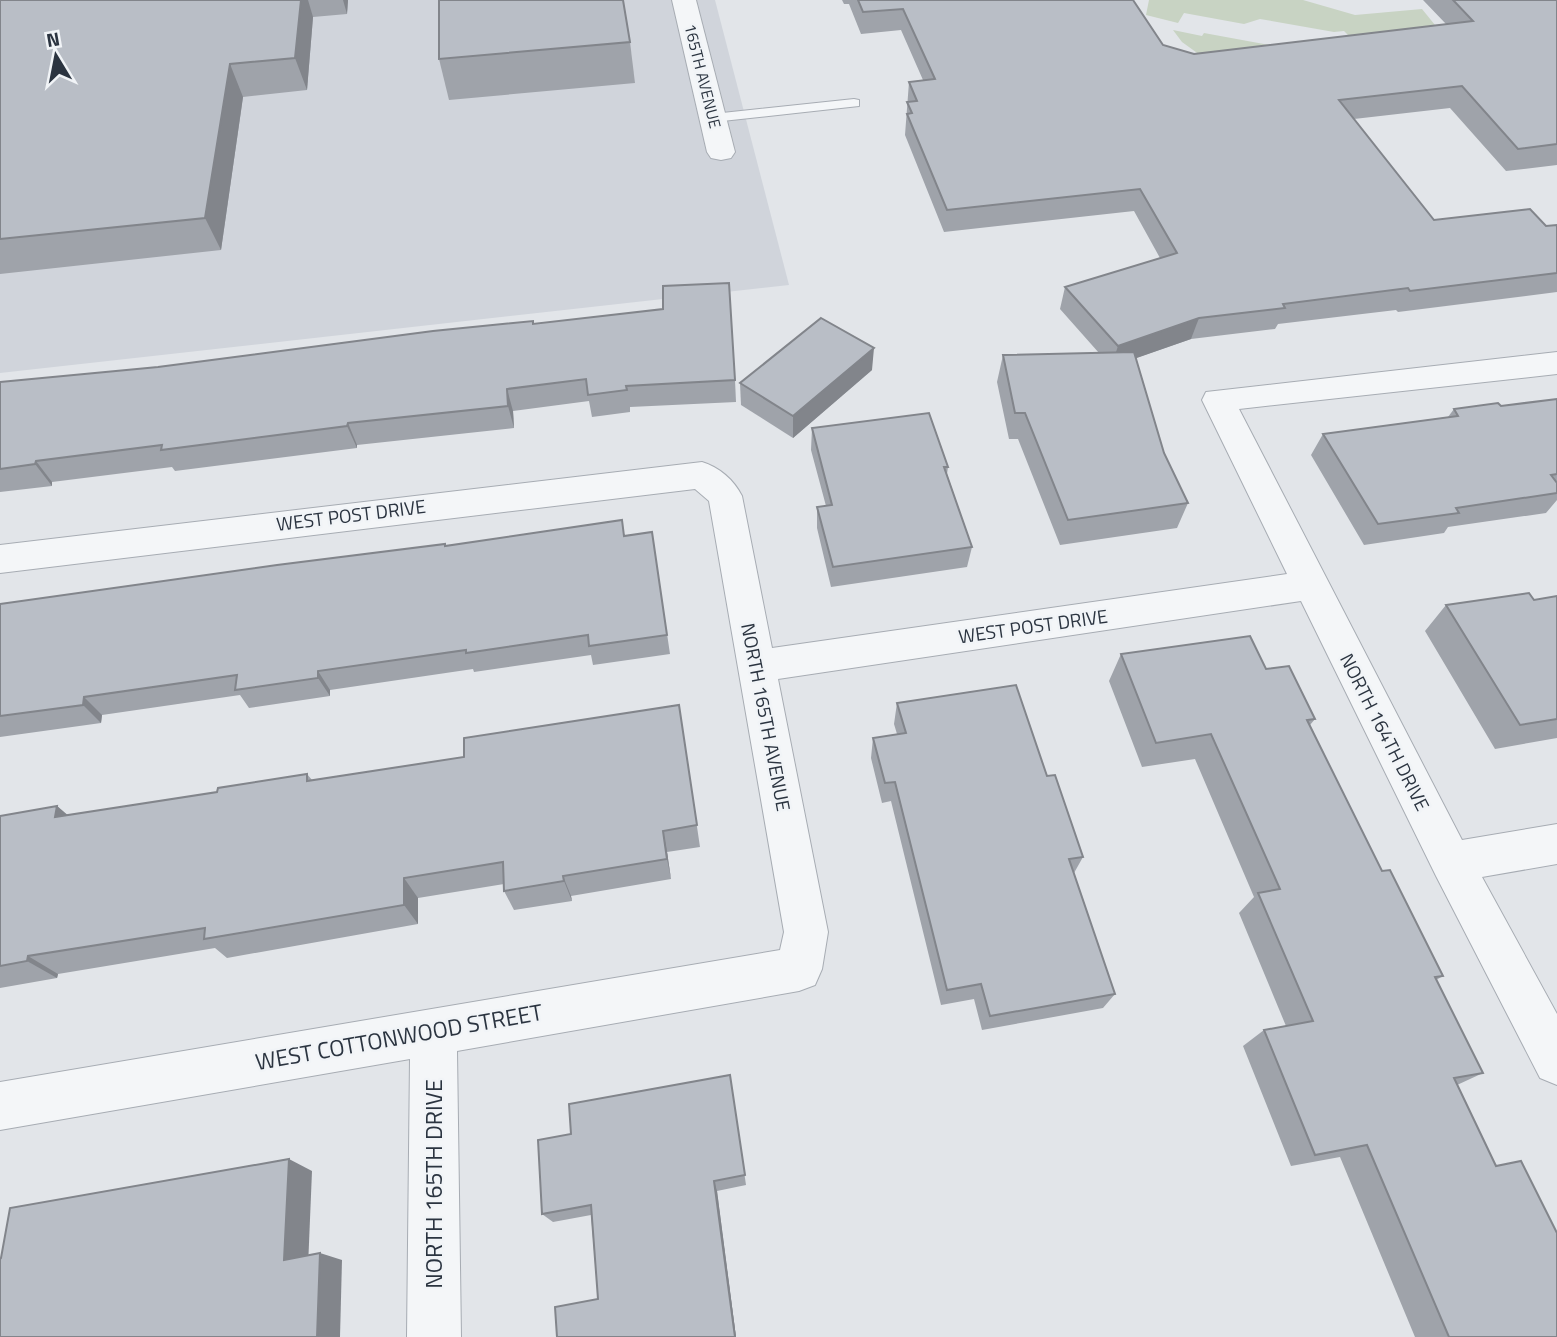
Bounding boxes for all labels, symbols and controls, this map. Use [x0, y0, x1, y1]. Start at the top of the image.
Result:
north arrow [21, 21, 91, 91]
street label: 165TH AVENUE [678, 21, 728, 131]
text: N [44, 23, 62, 54]
street label: WEST POST DRIVE [275, 491, 427, 538]
street label: WEST POST DRIVE [957, 601, 1109, 650]
street label: NORTH 165TH AVENUE [734, 621, 799, 813]
street label: NORTH 164TH DRIVE [1333, 648, 1438, 815]
street label: WEST COTTONWOOD STREET [253, 994, 545, 1079]
street label: NORTH 165TH DRIVE [416, 1079, 451, 1289]

